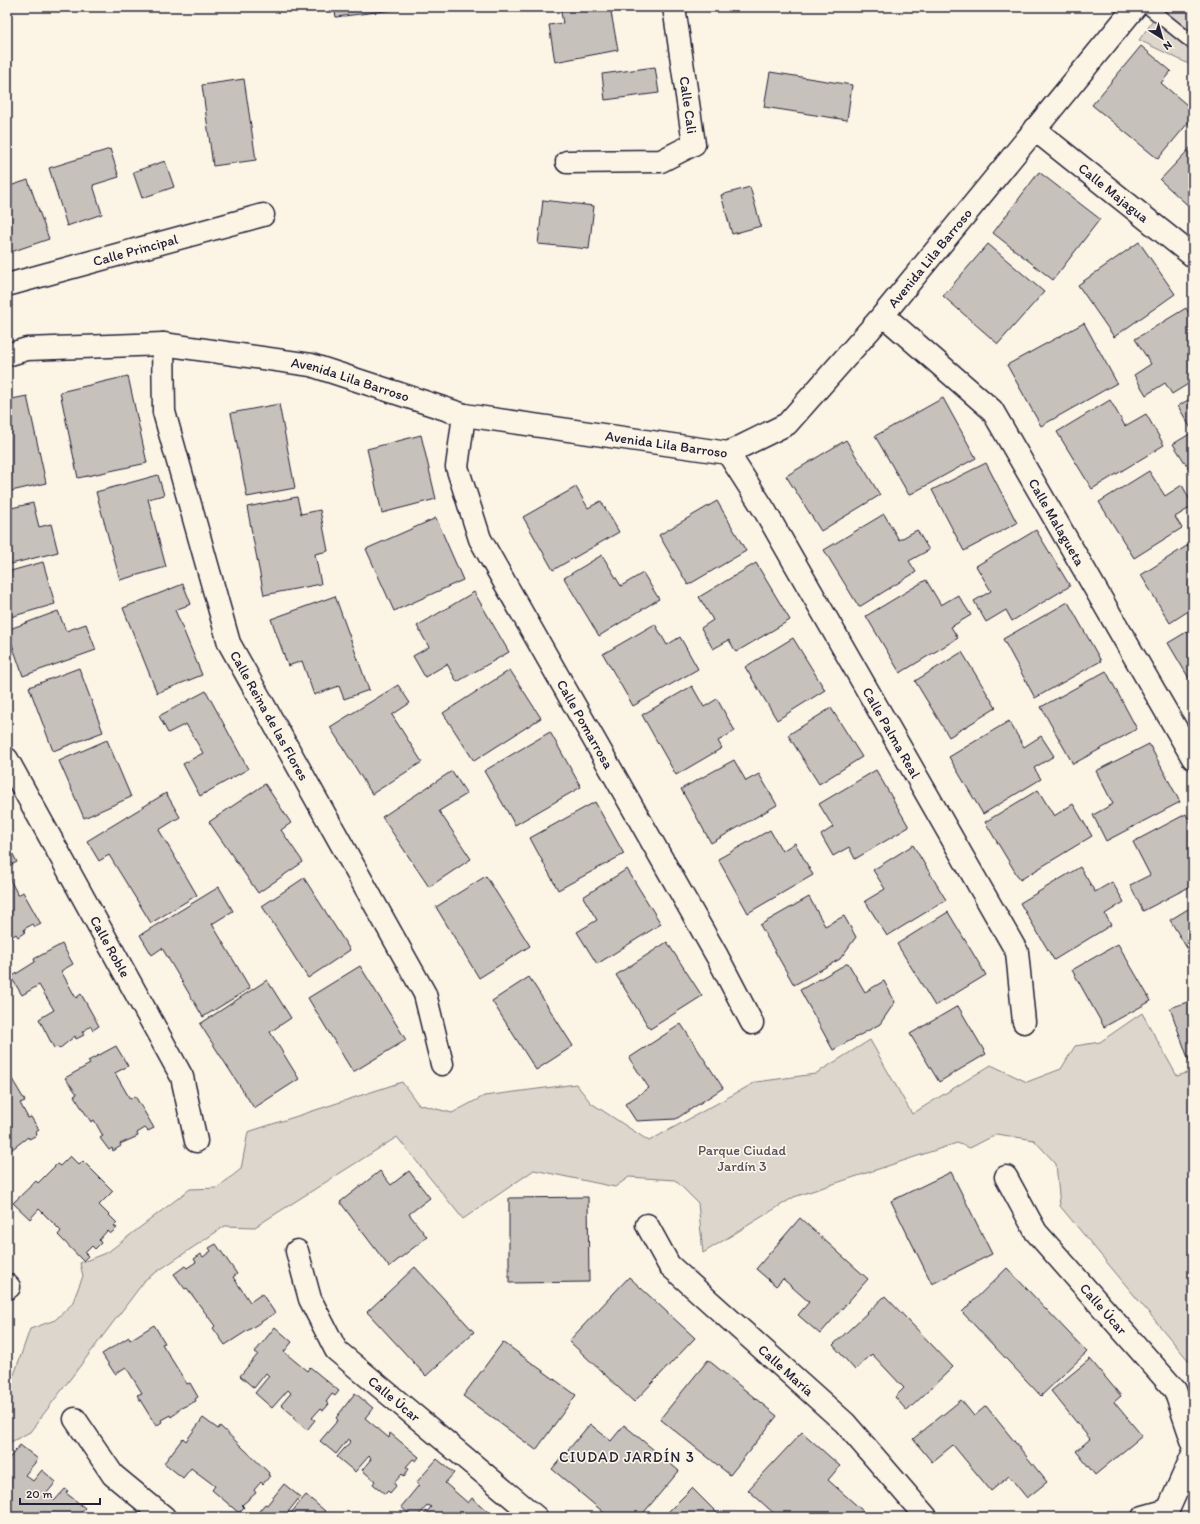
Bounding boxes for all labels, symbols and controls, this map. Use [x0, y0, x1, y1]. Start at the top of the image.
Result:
north arrow [1142, 18, 1182, 58]
text: N [1161, 38, 1175, 53]
street label: Calle Cali [676, 75, 700, 135]
street label: Calle Majagua [1075, 159, 1153, 226]
street label: Avenida Lila Barroso [884, 205, 975, 311]
street label: Calle Principal [91, 230, 180, 270]
street label: Avenida Lila Barroso [290, 354, 412, 405]
street label: Avenida Lila Barroso [604, 427, 729, 461]
street label: Calle Malagueta [1025, 475, 1089, 569]
street label: Calle Reina de las Flores [226, 648, 313, 783]
street label: Calle Pomarrosa [553, 677, 618, 772]
street label: Calle Palma Real [859, 684, 924, 781]
street label: Calle Roble [86, 913, 134, 981]
park label: Parque Ciudad Jardín 3 [698, 1142, 786, 1175]
street label: Calle Úcar [1076, 1280, 1131, 1338]
street label: Calle María [755, 1341, 818, 1400]
street label: Calle Úcar [365, 1372, 424, 1426]
district label: CIUDAD JARDÍN 3 [559, 1448, 695, 1466]
scale bar [20, 1480, 100, 1506]
text: 20 m [26, 1487, 53, 1501]

